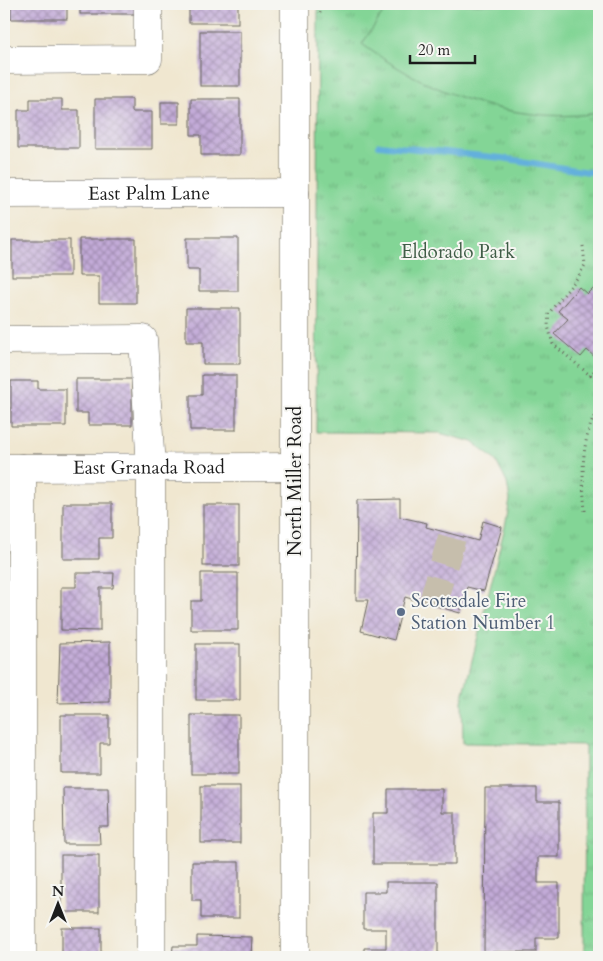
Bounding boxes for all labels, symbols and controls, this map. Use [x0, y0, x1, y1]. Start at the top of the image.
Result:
scale bar [410, 32, 476, 64]
text: 20 m [418, 40, 450, 60]
street label: East Palm Lane [88, 180, 210, 207]
park label: Eldorado Park [401, 239, 516, 265]
street label: North Miller Road [282, 406, 308, 556]
street label: East Granada Road [73, 454, 225, 481]
place label: Scottsdale Fire Station Number 1 [411, 588, 556, 636]
marker: Scottsdale Fire Station Number 1 [395, 606, 407, 618]
north arrow [32, 878, 82, 928]
text: N [52, 882, 64, 901]

